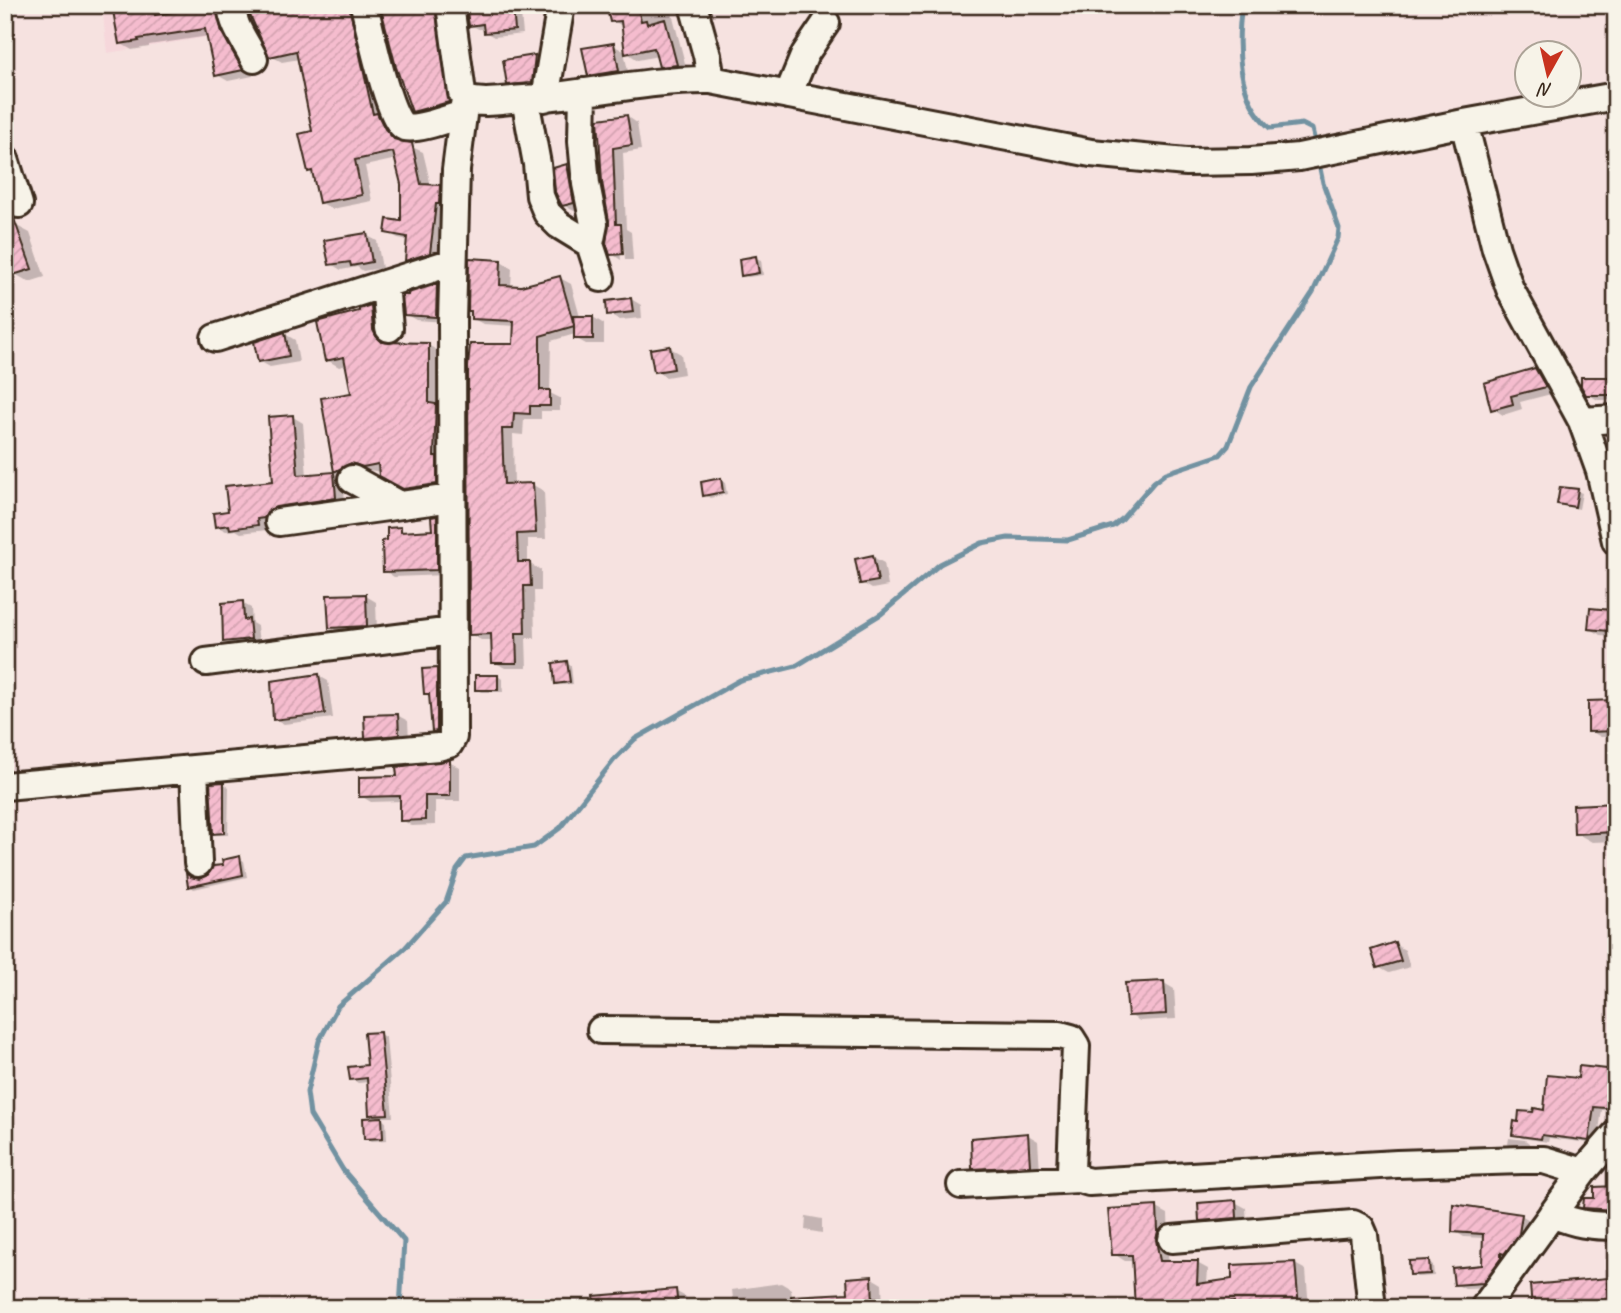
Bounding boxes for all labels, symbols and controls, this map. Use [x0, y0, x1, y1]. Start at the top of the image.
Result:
north arrow [1512, 38, 1582, 108]
text: N [1535, 77, 1553, 103]

